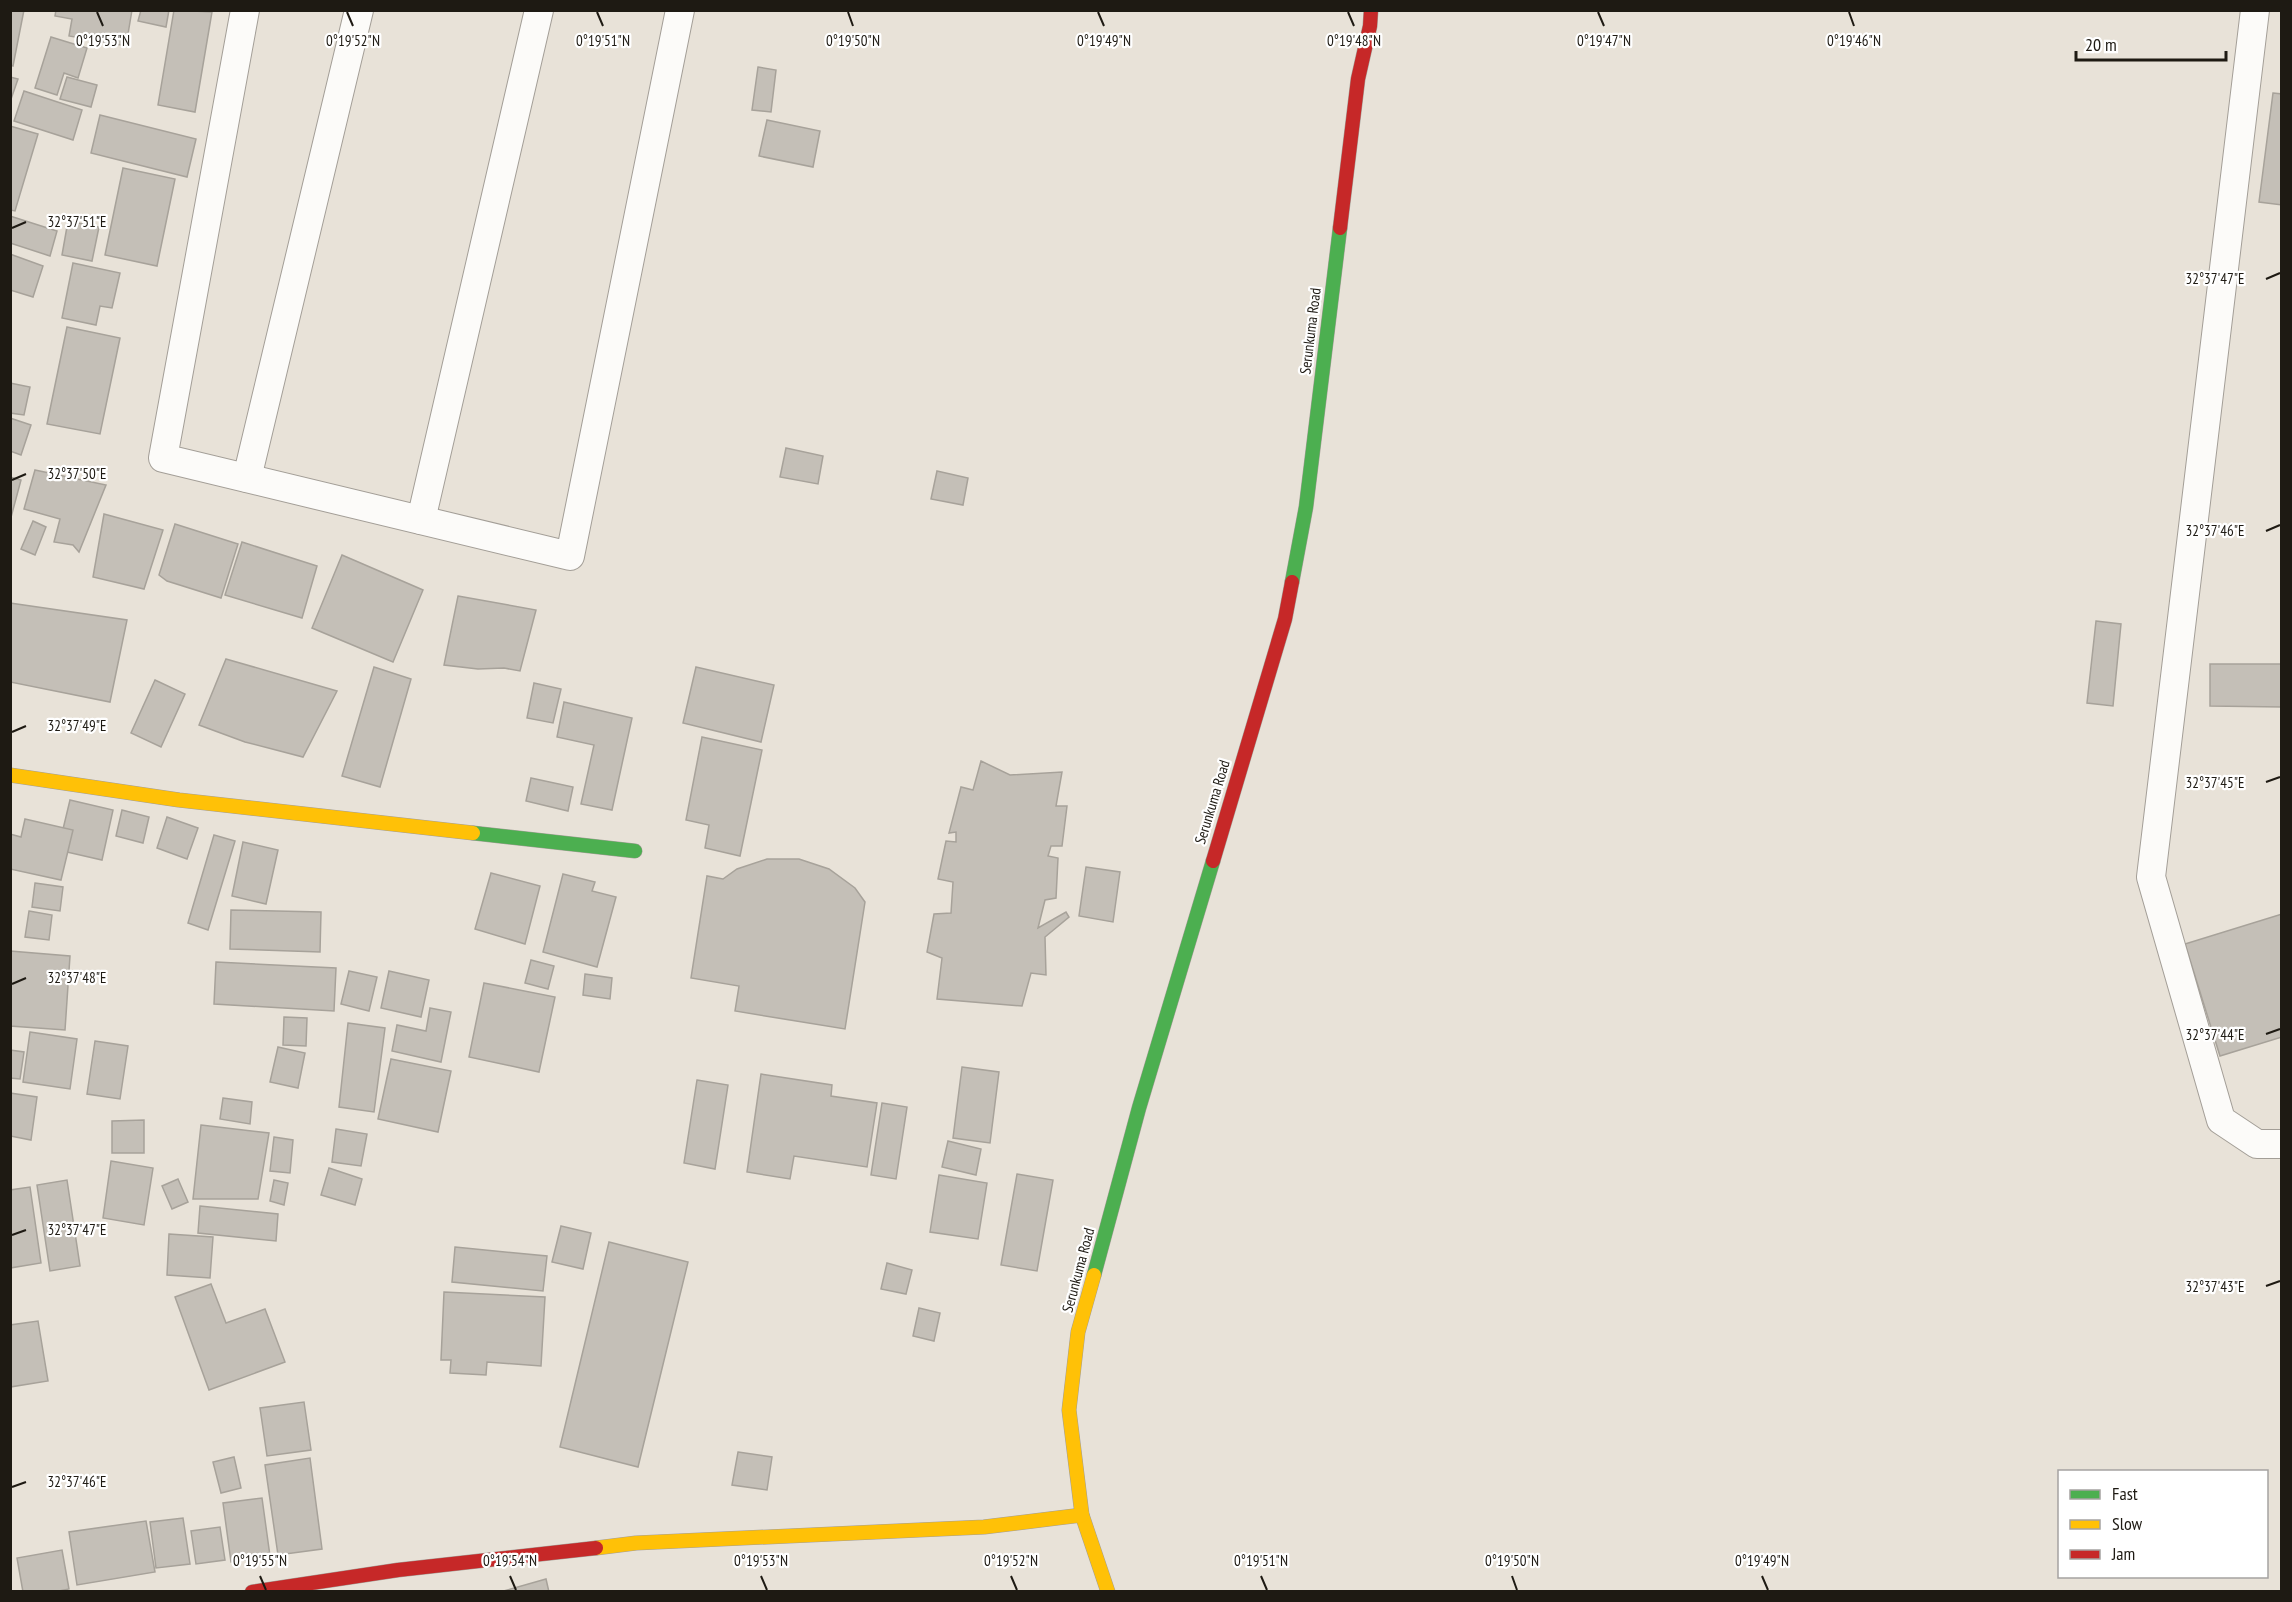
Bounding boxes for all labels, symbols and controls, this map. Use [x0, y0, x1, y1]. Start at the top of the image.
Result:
scale bar [2076, 24, 2226, 62]
text: 0°19'53"N [76, 31, 130, 50]
text: 0°19'52"N [326, 31, 380, 50]
text: 0°19'51"N [576, 31, 630, 50]
text: 0°19'50"N [826, 31, 880, 50]
text: 0°19'49"N [1077, 31, 1131, 50]
text: 0°19'48"N [1327, 31, 1381, 50]
text: 0°19'47"N [1577, 31, 1631, 50]
text: 0°19'46"N [1827, 31, 1881, 50]
text: 20 m [2085, 33, 2117, 56]
text: 32°37'51"E [47, 212, 107, 231]
text: 32°37'47"E [2185, 269, 2245, 288]
street label: Serunkuma Road [1295, 287, 1325, 375]
text: 32°37'50"E [47, 464, 107, 483]
text: 32°37'46"E [2185, 521, 2245, 540]
text: 32°37'49"E [47, 716, 107, 735]
street label: Serunkuma Road [1190, 758, 1234, 846]
text: 32°37'45"E [2185, 773, 2245, 792]
text: 32°37'48"E [47, 968, 107, 987]
text: 32°37'44"E [2185, 1025, 2245, 1044]
text: 32°37'47"E [47, 1220, 107, 1239]
street label: Serunkuma Road [1058, 1226, 1098, 1314]
text: 32°37'43"E [2185, 1277, 2245, 1296]
legend [2058, 1470, 2268, 1578]
text: 32°37'46"E [47, 1472, 107, 1491]
text: Fast [2112, 1482, 2138, 1505]
text: Slow [2112, 1512, 2143, 1535]
text: Jam [2111, 1542, 2135, 1565]
text: 0°19'55"N [233, 1551, 287, 1570]
text: 0°19'54"N [483, 1551, 537, 1570]
text: 0°19'53"N [734, 1551, 788, 1570]
text: 0°19'52"N [984, 1551, 1038, 1570]
text: 0°19'51"N [1234, 1551, 1288, 1570]
text: 0°19'50"N [1485, 1551, 1539, 1570]
text: 0°19'49"N [1735, 1551, 1789, 1570]

